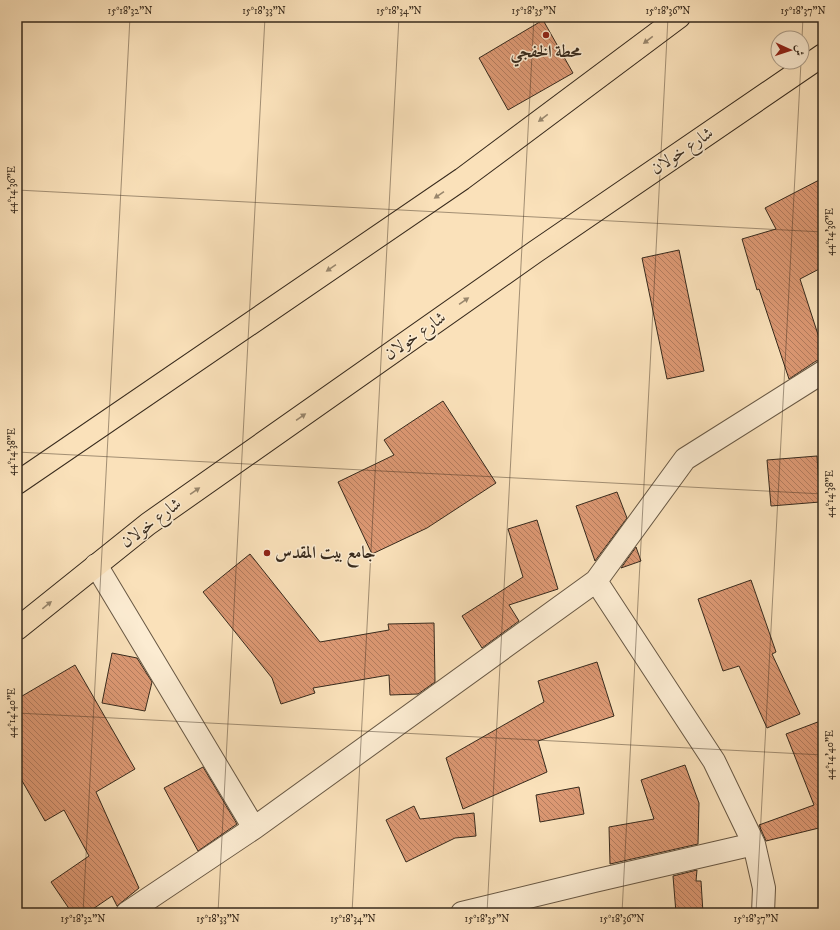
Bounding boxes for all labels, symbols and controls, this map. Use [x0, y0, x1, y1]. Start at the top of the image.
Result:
text: 15°18'32"N [108, 5, 152, 17]
text: 15°18'33"N [242, 5, 286, 17]
text: 15°18'34"N [376, 5, 422, 17]
text: 15°18'35"N [512, 5, 556, 17]
text: 15°18'36"N [645, 5, 691, 17]
text: 15°18'37"N [780, 5, 826, 17]
marker: محطة الخفجي [541, 30, 551, 40]
north arrow [770, 30, 810, 70]
one-way arrow [642, 36, 653, 45]
place label: محطة الخفجي [511, 41, 582, 67]
text: ش [792, 45, 806, 56]
one-way arrow [538, 114, 549, 122]
street label: شارع خولان [647, 122, 719, 182]
text: 44°14'36"E [6, 166, 18, 214]
one-way arrow [433, 191, 444, 199]
text: 44°14'36"E [824, 208, 836, 256]
one-way arrow [326, 264, 336, 272]
one-way arrow [459, 297, 470, 305]
street label: شارع خولان [380, 307, 451, 367]
one-way arrow [296, 413, 306, 421]
text: 44°14'38"E [6, 428, 18, 476]
text: 44°14'38"E [824, 470, 836, 518]
one-way arrow [189, 487, 200, 495]
street label: شارع خولان [116, 493, 187, 555]
place label: جامع بيت المقدس [275, 542, 376, 568]
marker: جامع بيت المقدس [262, 548, 272, 558]
one-way arrow [42, 600, 53, 609]
text: 44°14'40"E [6, 688, 18, 738]
text: 44°14'40"E [824, 730, 836, 780]
text: 15°18'32"N [61, 913, 105, 925]
text: 15°18'33"N [196, 913, 240, 925]
text: 15°18'34"N [330, 913, 376, 925]
text: 15°18'35"N [465, 913, 509, 925]
text: 15°18'36"N [599, 913, 645, 925]
text: 15°18'37"N [733, 913, 779, 925]

